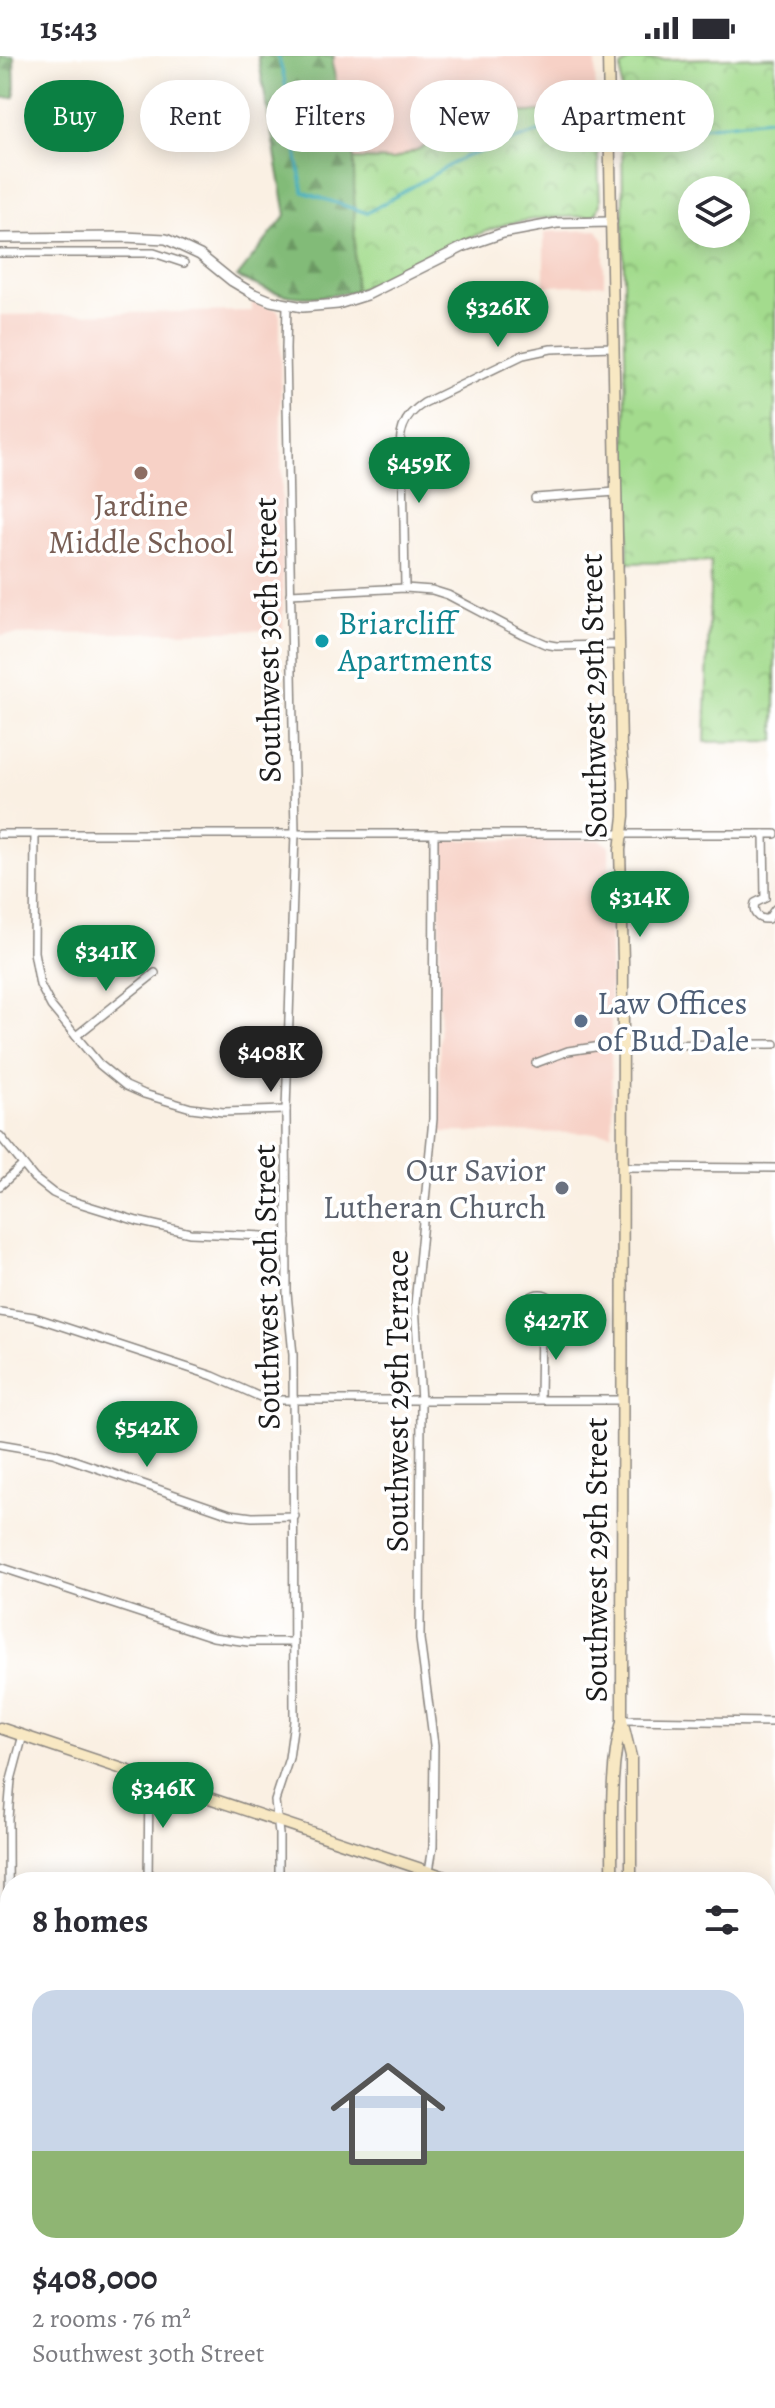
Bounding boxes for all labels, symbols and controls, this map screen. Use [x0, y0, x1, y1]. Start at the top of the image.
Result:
text: 15:43 [40, 8, 98, 48]
chip: Buy [24, 80, 124, 152]
chip: Rent [140, 80, 250, 152]
chip: Filters [266, 80, 394, 152]
chip: New [410, 80, 518, 152]
chip: Apartment [534, 80, 714, 152]
map controls [678, 176, 750, 248]
button: layers [678, 176, 750, 248]
pin: $326K [442, 281, 554, 349]
text: $326K [465, 289, 531, 324]
pin: $459K [363, 437, 475, 505]
text: $459K [387, 445, 451, 480]
marker: Jardine Middle School [132, 464, 150, 482]
place label: Jardine Middle School [48, 483, 234, 564]
street label: Southwest 30th Street [243, 497, 291, 783]
street label: Southwest 29th Street [569, 553, 617, 839]
place label: Briarcliff Apartments [337, 601, 493, 682]
marker: Briarcliff Apartments [313, 632, 331, 650]
pin: $314K [584, 871, 696, 939]
text: $314K [609, 879, 671, 914]
pin: $341K [50, 925, 162, 993]
text: $341K [75, 933, 137, 968]
place label: Law Offices of Bud Dale [597, 981, 749, 1062]
marker: Law Offices of Bud Dale [572, 1012, 590, 1030]
pin: $408K [215, 1026, 327, 1094]
text: $408K [238, 1034, 304, 1069]
street label: Southwest 30th Street [242, 1144, 290, 1430]
place label: Our Savior Lutheran Church [323, 1148, 546, 1229]
marker: Our Savior Lutheran Church [553, 1179, 571, 1197]
street label: Southwest 29th Terrace [375, 1250, 419, 1552]
pin: $427K [500, 1294, 612, 1362]
text: $427K [523, 1302, 589, 1337]
pin: $542K [91, 1401, 203, 1469]
text: $542K [114, 1409, 180, 1444]
street label: Southwest 29th Street [574, 1417, 618, 1703]
pin: $346K [107, 1762, 219, 1830]
text: $346K [131, 1770, 195, 1805]
text: 8 homes [32, 1897, 148, 1944]
icon: filters [700, 1898, 744, 1942]
icon: home [316, 2042, 460, 2186]
text: $408,000 [32, 2254, 158, 2301]
text: 2 rooms · 76 m² [32, 2301, 191, 2336]
text: Southwest 30th Street [32, 2336, 264, 2371]

